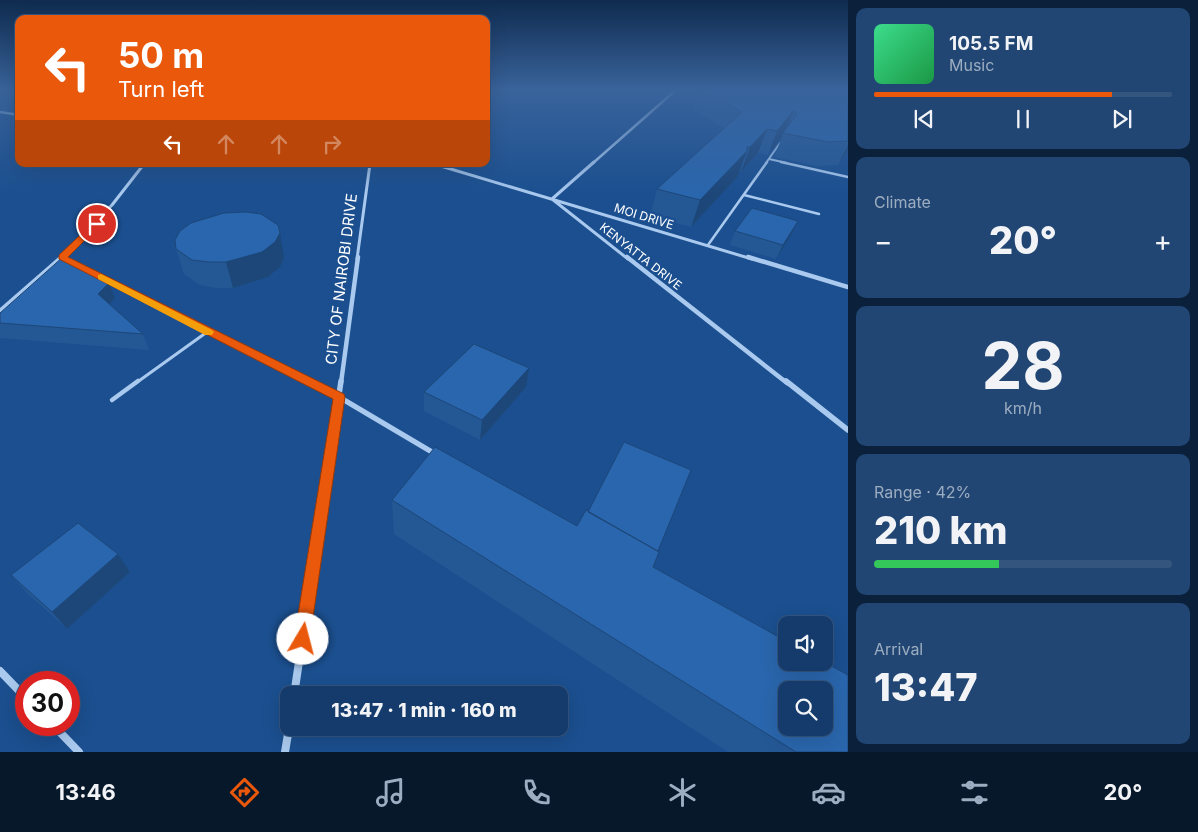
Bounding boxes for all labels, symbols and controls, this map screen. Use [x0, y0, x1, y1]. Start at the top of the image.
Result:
text: 105.5 FM [949, 32, 1033, 55]
text: 50 m [118, 34, 204, 76]
icon: left [35, 35, 100, 100]
text: Music [949, 55, 994, 75]
text: Turn left [118, 76, 204, 102]
icon: previous [910, 105, 938, 133]
icon: pause [1009, 105, 1037, 133]
icon: next [1108, 105, 1136, 133]
icon: left [159, 130, 187, 158]
icon: ahead [212, 130, 240, 158]
icon: ahead [265, 130, 293, 158]
icon: right [318, 130, 346, 158]
street label: CITY OF NAIROBI DRIVE [321, 192, 361, 366]
text: Climate [874, 192, 931, 212]
street label: MOI DRIVE [612, 200, 676, 232]
pin [76, 203, 118, 245]
icon: arrive [83, 210, 111, 238]
text: 20° [989, 217, 1057, 263]
street label: KENYATTA DRIVE [597, 219, 685, 293]
text: − [874, 224, 893, 258]
text: + [1153, 224, 1172, 258]
text: 28 [981, 326, 1065, 405]
text: km/h [1004, 398, 1042, 418]
text: Range · 42% [874, 482, 971, 502]
text: 210 km [874, 507, 1007, 553]
position arrow [276, 612, 328, 664]
map controls [778, 616, 833, 736]
button: sound [778, 616, 833, 671]
text: Arrival [874, 639, 923, 659]
text: 13:47 [874, 664, 978, 710]
speed limit sign: 30 [15, 671, 80, 736]
button: search [778, 681, 833, 736]
text: 13:47 · 1 min · 160 m [331, 699, 517, 722]
icon: directions [227, 775, 262, 810]
icon: music [373, 775, 408, 810]
icon: phone [519, 775, 554, 810]
icon: climate [665, 775, 700, 810]
icon: car [811, 775, 846, 810]
icon: filters [957, 775, 992, 810]
text: 13:46 [56, 779, 116, 805]
text: 20° [1104, 779, 1142, 805]

